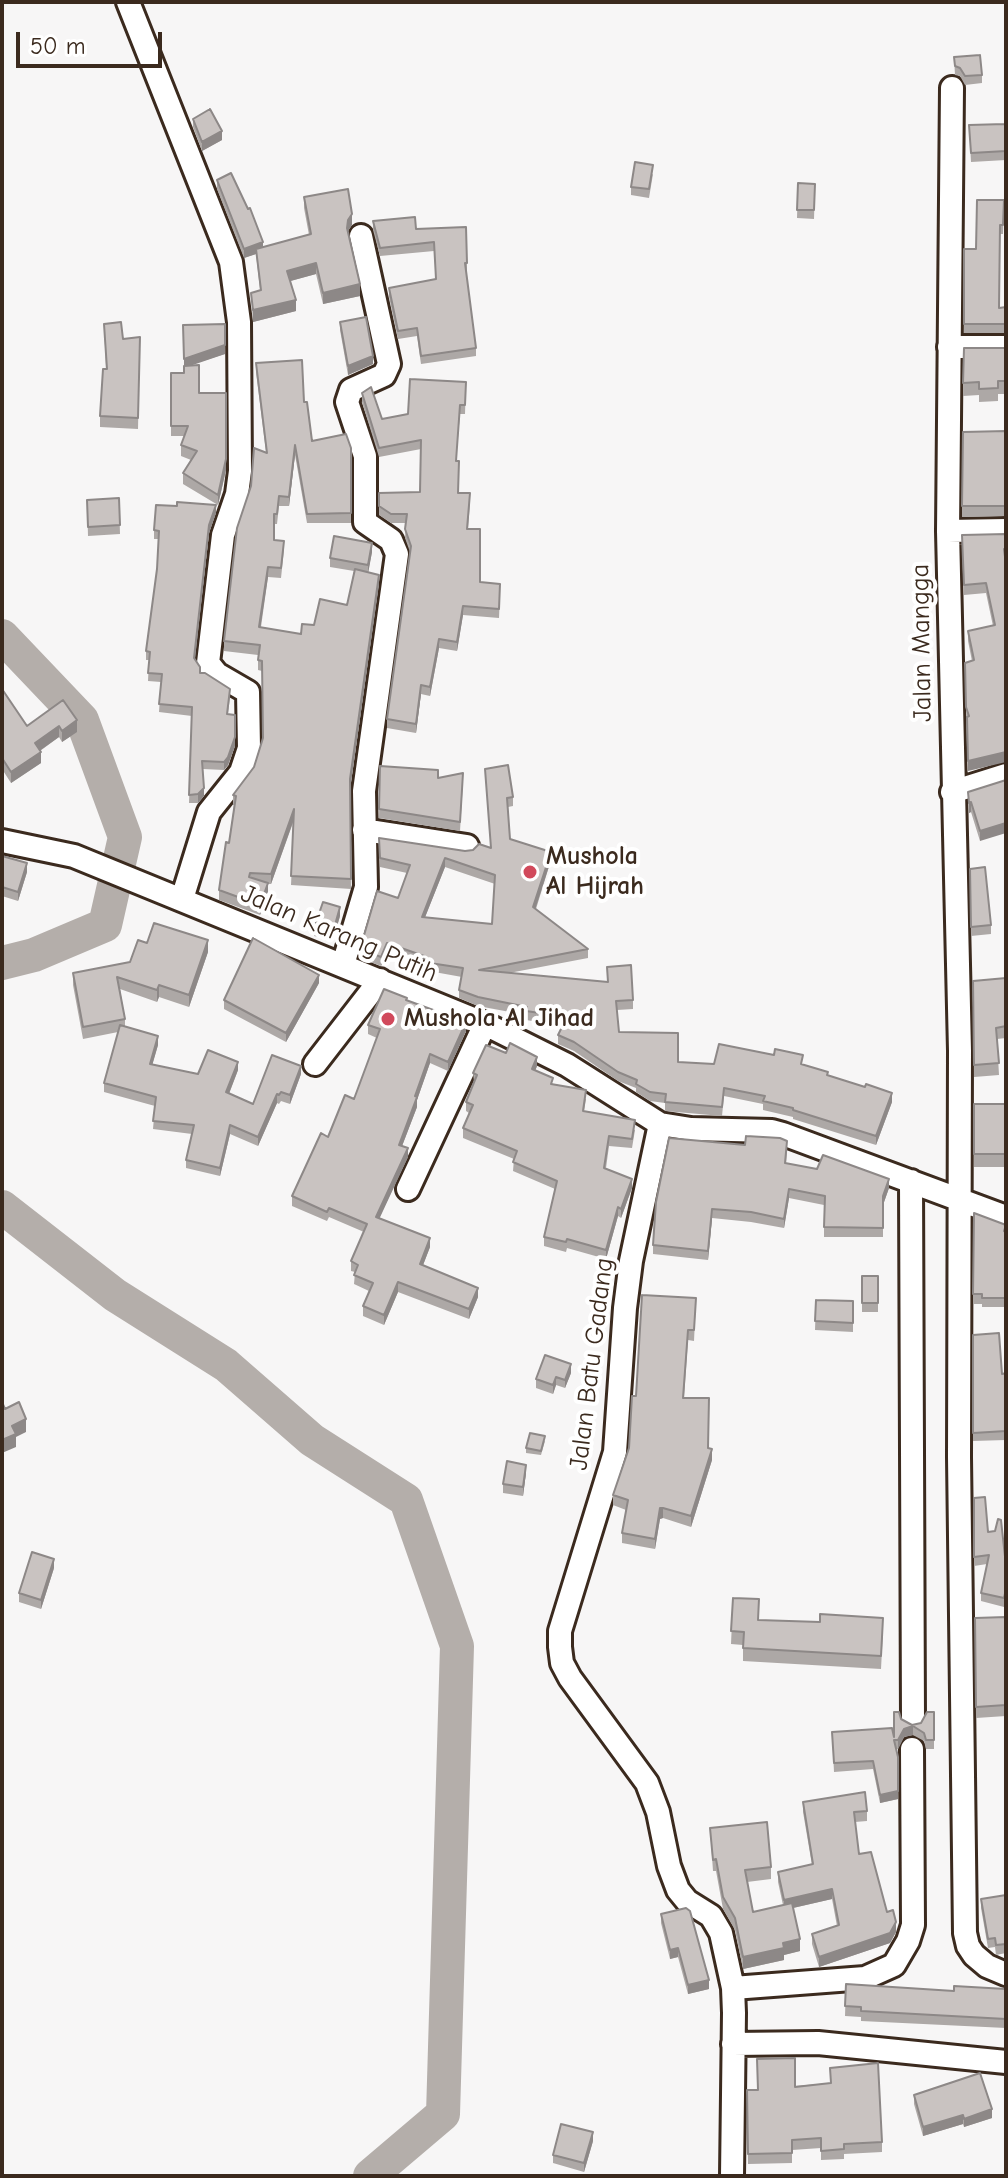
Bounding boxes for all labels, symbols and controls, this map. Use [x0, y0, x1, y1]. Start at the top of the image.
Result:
scale bar [20, 16, 166, 66]
text: 50 m [30, 32, 86, 60]
street label: Jalan Mangga [905, 564, 939, 722]
place label: Mushola Al Hijrah [546, 841, 644, 902]
marker: Mushola Al Hijrah [521, 863, 539, 881]
street label: Jalan Karang Putih [236, 878, 442, 990]
place label: Mushola Al Jihad [404, 1003, 594, 1035]
marker: Mushola Al Jihad [379, 1010, 397, 1028]
street label: Jalan Batu Gadang [563, 1256, 621, 1472]

